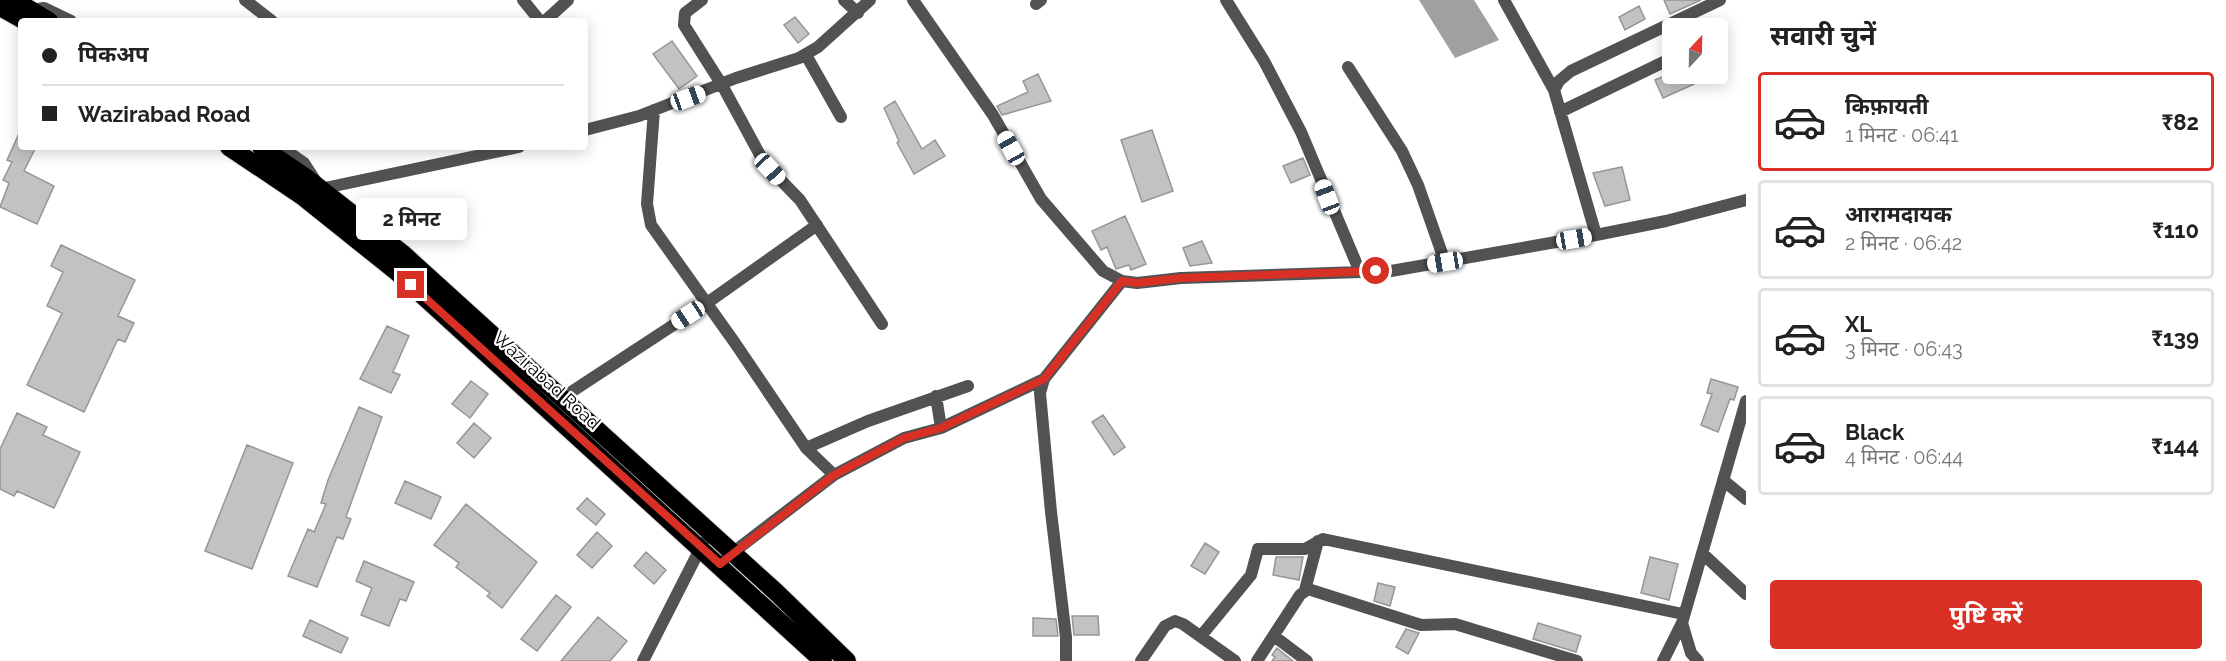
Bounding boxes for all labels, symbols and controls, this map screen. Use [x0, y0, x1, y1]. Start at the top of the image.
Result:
north arrow [1662, 18, 1728, 84]
map controls [1662, 18, 1728, 84]
text: सवारी चुनें [1770, 20, 1876, 51]
text: पिकअप [78, 41, 149, 67]
car [668, 83, 708, 113]
text: किफ़ायती [1845, 93, 1929, 119]
icon: car [1773, 95, 1827, 149]
text: Wazirabad Road [78, 101, 251, 127]
text: ₹82 [2162, 109, 2199, 135]
text: 1 मिनट · 06:41 [1845, 123, 1959, 147]
car [994, 128, 1028, 168]
car [751, 150, 789, 188]
car [1312, 177, 1342, 217]
callout: 2 मिनट [356, 198, 466, 240]
text: आरामदायक [1845, 201, 1952, 227]
icon: car [1773, 203, 1827, 257]
text: 2 मिनट [382, 207, 441, 231]
text: ₹110 [2152, 217, 2199, 243]
car [1555, 227, 1593, 251]
text: 2 मिनट · 06:42 [1845, 231, 1962, 255]
car [1426, 250, 1464, 274]
route start [1362, 257, 1389, 284]
route end [397, 271, 424, 298]
car [668, 298, 708, 332]
icon: car [1773, 311, 1827, 365]
text: XL [1845, 311, 1872, 337]
text: ₹139 [2151, 325, 2199, 351]
street label: Wazirabad Road [489, 327, 605, 433]
text: 3 मिनट · 06:43 [1845, 337, 1963, 361]
icon: car [1773, 419, 1827, 473]
text: Black [1845, 419, 1904, 445]
text: ₹144 [2151, 433, 2199, 459]
text: 4 मिनट · 06:44 [1845, 445, 1963, 469]
button: पुष्टि करें [1770, 580, 2202, 649]

